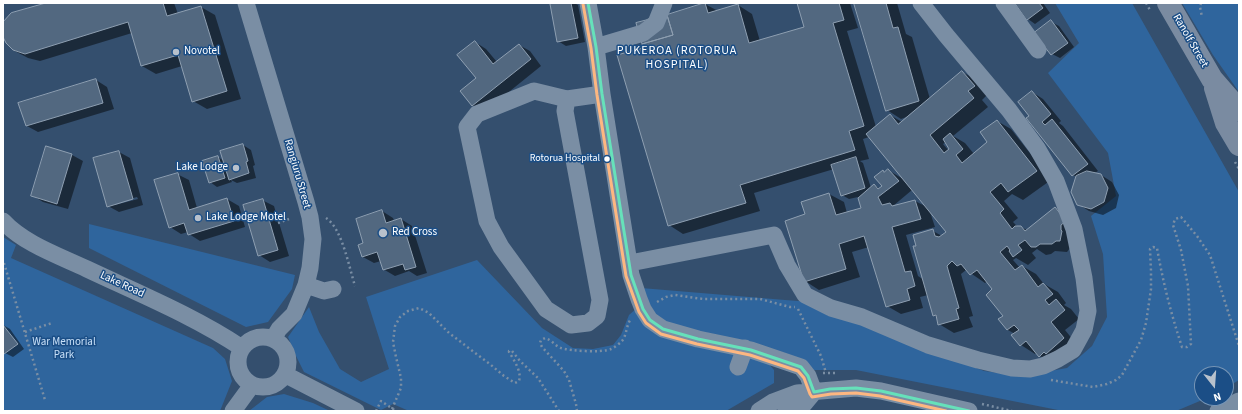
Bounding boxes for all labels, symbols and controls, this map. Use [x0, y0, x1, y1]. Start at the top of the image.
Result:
street label: Ranolf Street [1169, 12, 1211, 70]
district label: PUKEROA (ROTORUA HOSPITAL) [617, 44, 737, 72]
place label: Novotel [184, 45, 220, 59]
marker: Novotel [171, 47, 181, 57]
street label: Rangiuru Street [281, 138, 313, 210]
place label: Rotorua Hospital [530, 153, 600, 165]
marker: Rotorua Hospital [602, 154, 612, 164]
place label: Lake Lodge [176, 161, 228, 175]
marker: Lake Lodge [231, 163, 241, 173]
place label: Lake Lodge Motel [206, 211, 286, 225]
marker: Lake Lodge Motel [193, 213, 203, 223]
place label: Red Cross [392, 226, 437, 240]
marker: Red Cross [377, 227, 389, 239]
street label: Lake Road [98, 269, 146, 301]
park label: War Memorial Park [32, 336, 96, 362]
north arrow [1194, 366, 1234, 406]
text: N [1212, 389, 1223, 405]

